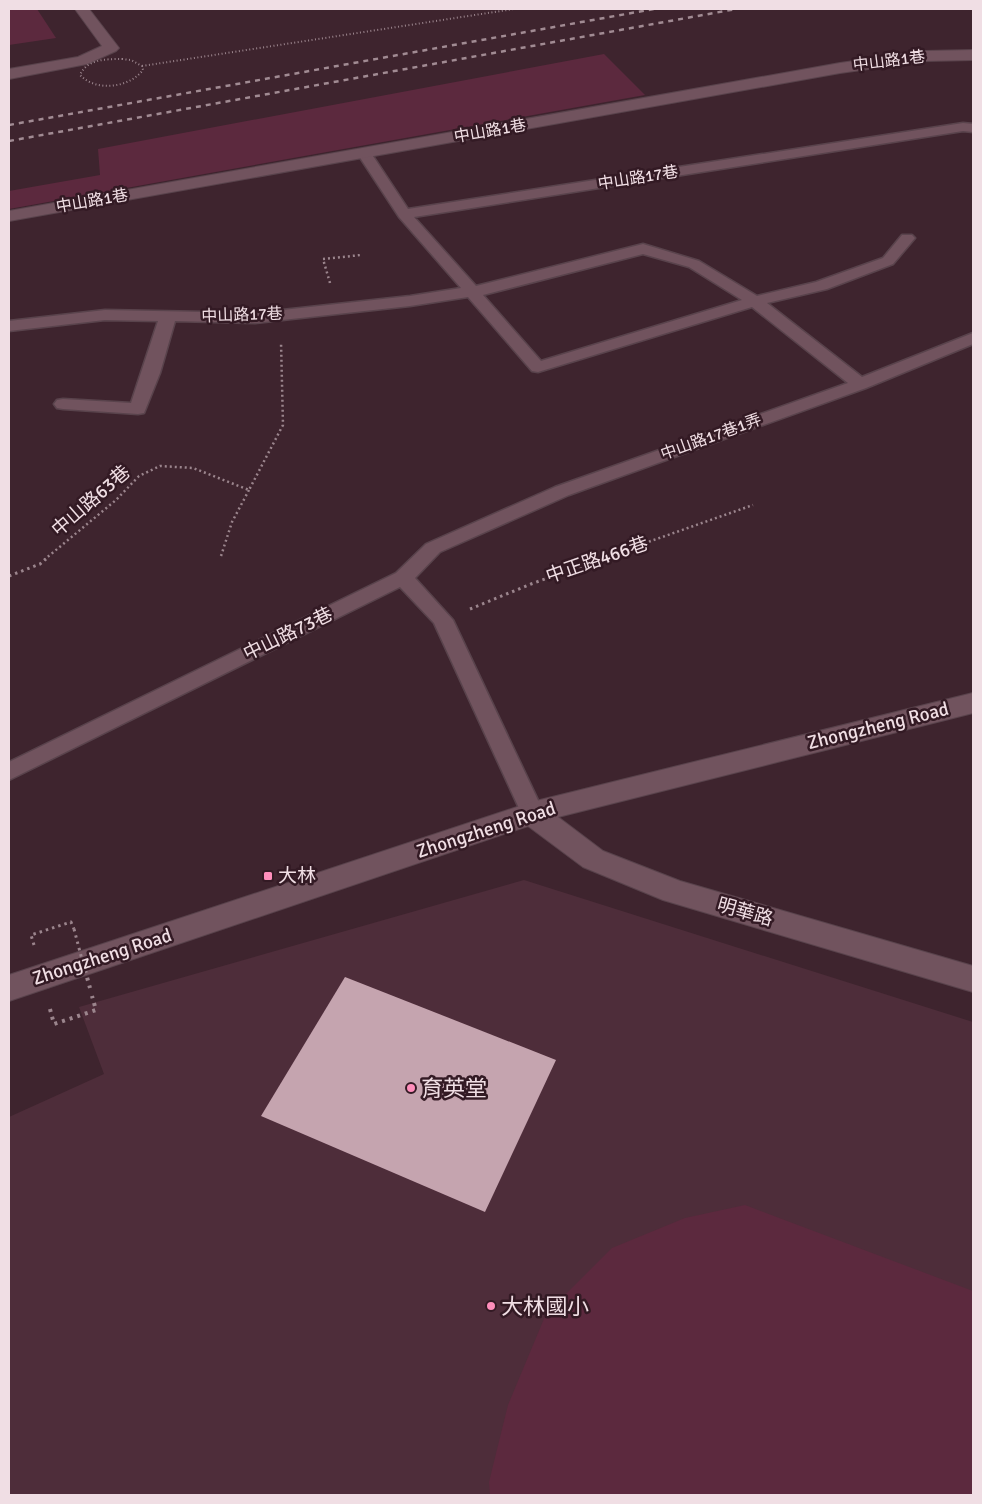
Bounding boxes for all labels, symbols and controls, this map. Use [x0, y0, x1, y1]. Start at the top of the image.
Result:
street label: 中山路1巷 [852, 47, 926, 75]
street label: 中山路1巷 [452, 115, 528, 147]
street label: 中山路17巷 [596, 162, 680, 194]
street label: 中山路1巷 [54, 185, 130, 217]
street label: 中山路17巷 [201, 304, 283, 326]
street label: 中山路17巷1弄 [658, 409, 764, 465]
street label: 中山路63巷 [47, 460, 135, 542]
street label: 中正路466巷 [543, 531, 651, 589]
street label: 中山路73巷 [239, 602, 337, 666]
street label: Zhongzheng Road [805, 697, 951, 755]
street label: Zhongzheng Road [413, 796, 559, 864]
place label: 大林 [278, 864, 316, 888]
marker: 大林 [262, 870, 274, 882]
street label: 明華路 [714, 893, 776, 931]
street label: Zhongzheng Road [29, 923, 175, 991]
place label: 育英堂 [421, 1075, 487, 1102]
marker: 育英堂 [405, 1082, 417, 1094]
place label: 大林國小 [501, 1293, 589, 1320]
marker: 大林國小 [485, 1300, 497, 1312]

